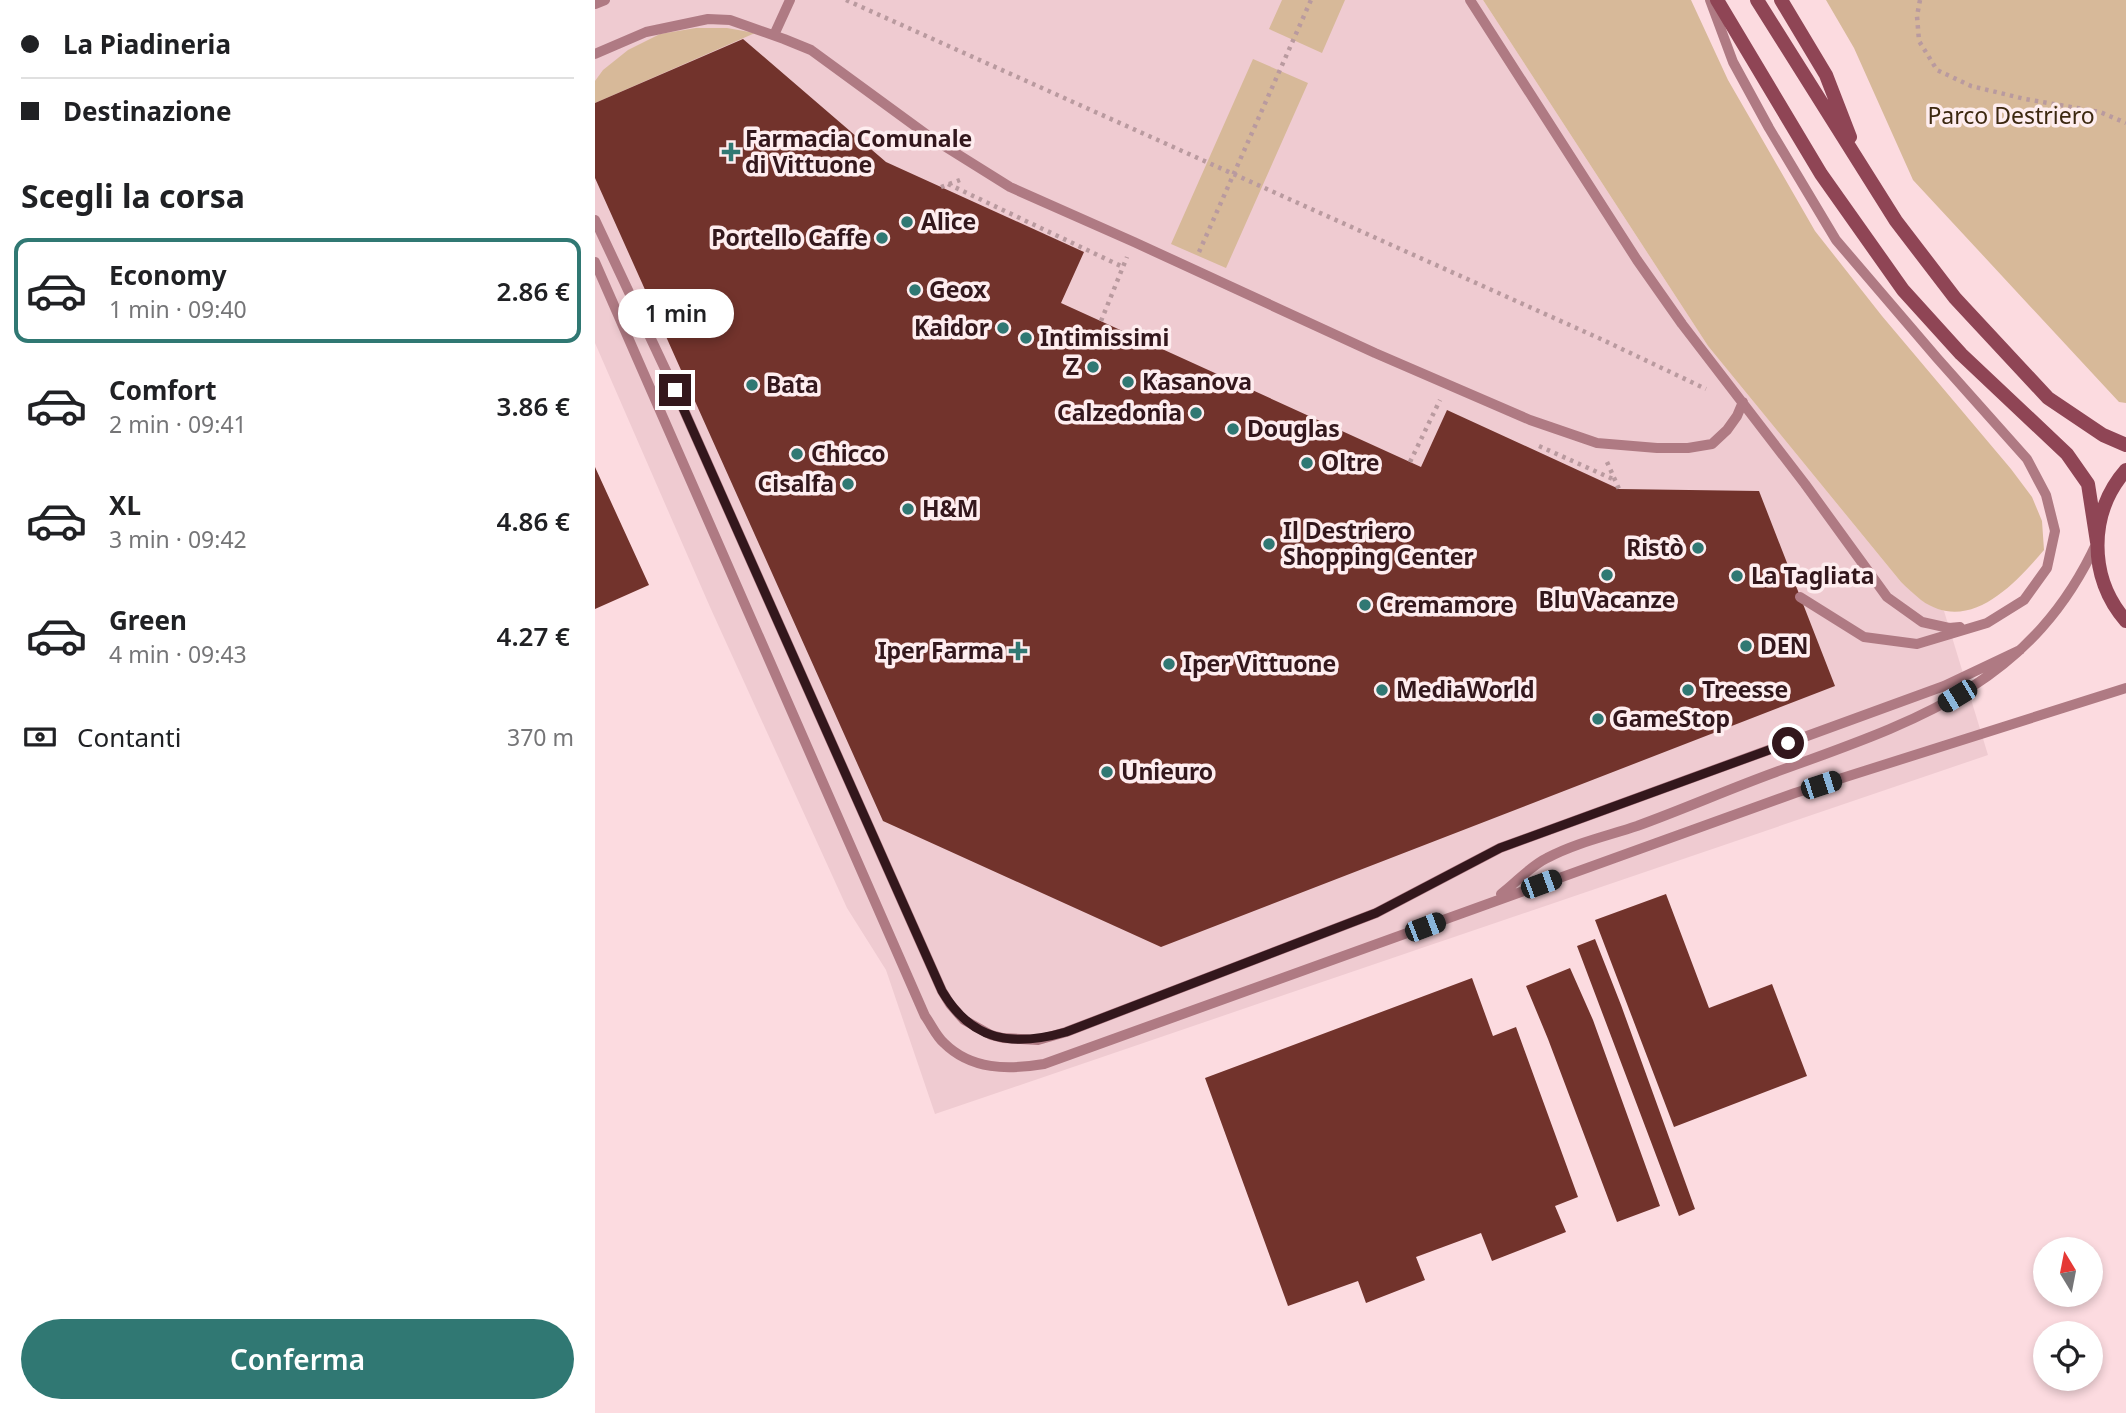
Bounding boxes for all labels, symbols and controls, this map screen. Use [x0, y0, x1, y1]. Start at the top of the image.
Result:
text: La Piadineria [63, 26, 231, 62]
text: Destinazione [63, 93, 231, 129]
park label: Parco Destriero [1927, 99, 2095, 131]
place label: Farmacia Comunale di Vittuone [745, 122, 972, 180]
marker: Farmacia Comunale di Vittuone [723, 144, 739, 160]
text: Scegli la corsa [21, 174, 245, 217]
place label: Alice [921, 205, 976, 237]
marker: Alice [899, 214, 915, 230]
place label: Portello Caffe [711, 221, 868, 253]
marker: Portello Caffe [874, 230, 890, 246]
text: Economy [109, 257, 227, 293]
icon: car [25, 259, 88, 322]
text: 2.86 € [497, 273, 570, 309]
place label: Geox [929, 273, 987, 305]
marker: Geox [907, 282, 923, 298]
callout: 1 min [617, 288, 733, 338]
text: 1 min · 09:40 [109, 293, 247, 325]
text: 1 min [645, 297, 707, 329]
place label: Kaidor [914, 311, 989, 343]
marker: Kaidor [995, 320, 1011, 336]
place label: Intimissimi [1040, 321, 1169, 353]
marker: Intimissimi [1018, 330, 1034, 346]
place label: Z [1066, 350, 1079, 382]
marker: Z [1085, 359, 1101, 375]
place label: Kasanova [1142, 365, 1252, 397]
place label: Bata [766, 368, 819, 400]
text: Comfort [109, 372, 217, 408]
icon: car [25, 374, 88, 437]
route end [659, 374, 691, 406]
marker: Kasanova [1120, 374, 1136, 390]
marker: Bata [744, 377, 760, 393]
text: 3.86 € [497, 388, 570, 424]
place label: Calzedonia [1057, 396, 1182, 428]
marker: Calzedonia [1188, 405, 1204, 421]
text: 2 min · 09:41 [109, 408, 247, 440]
place label: Douglas [1247, 412, 1340, 444]
marker: Douglas [1225, 421, 1241, 437]
place label: Chicco [811, 437, 886, 469]
marker: Chicco [789, 446, 805, 462]
place label: Oltre [1321, 446, 1380, 478]
marker: Oltre [1299, 455, 1315, 471]
place label: Cisalfa [758, 467, 834, 499]
marker: Cisalfa [840, 476, 856, 492]
text: XL [109, 487, 141, 523]
icon: car [25, 489, 88, 552]
place label: H&M [922, 492, 979, 524]
marker: H&M [900, 501, 916, 517]
text: 4.86 € [497, 503, 570, 539]
place label: Il Destriero Shopping Center [1283, 514, 1474, 572]
text: 3 min · 09:42 [109, 523, 247, 555]
place label: Ristò [1626, 531, 1684, 563]
marker: Il Destriero Shopping Center [1261, 536, 1277, 552]
marker: Ristò [1690, 540, 1706, 556]
place label: La Tagliata [1751, 559, 1875, 591]
marker: Blu Vacanze [1599, 567, 1615, 583]
marker: La Tagliata [1729, 568, 1745, 584]
place label: Blu Vacanze [1538, 583, 1676, 615]
place label: Cremamore [1379, 588, 1514, 620]
marker: Cremamore [1357, 597, 1373, 613]
text: Green [109, 602, 187, 638]
icon: car [25, 604, 88, 667]
text: 4.27 € [497, 618, 570, 654]
place label: DEN [1760, 629, 1808, 661]
place label: Iper Farma [878, 634, 1004, 666]
text: 4 min · 09:43 [109, 638, 247, 670]
marker: DEN [1738, 638, 1754, 654]
marker: Iper Farma [1010, 643, 1026, 659]
place label: Iper Vittuone [1183, 647, 1336, 679]
marker: Iper Vittuone [1161, 656, 1177, 672]
place label: MediaWorld [1396, 673, 1534, 705]
place label: Treesse [1702, 673, 1788, 705]
car [1934, 676, 1981, 716]
marker: MediaWorld [1374, 682, 1390, 698]
marker: Treesse [1680, 682, 1696, 698]
place label: GameStop [1612, 702, 1730, 734]
marker: GameStop [1590, 711, 1606, 727]
icon: cash [21, 718, 59, 756]
text: Contanti [77, 719, 181, 755]
text: 370 m [507, 721, 574, 753]
route start [1772, 727, 1804, 759]
place label: Unieuro [1121, 755, 1213, 787]
marker: Unieuro [1099, 764, 1115, 780]
car [1798, 769, 1845, 801]
car [1518, 867, 1565, 901]
car [1402, 910, 1449, 944]
north arrow [2033, 1237, 2103, 1307]
map controls [2033, 1237, 2103, 1391]
button: Conferma [21, 1319, 574, 1399]
button: locate [2033, 1321, 2103, 1391]

